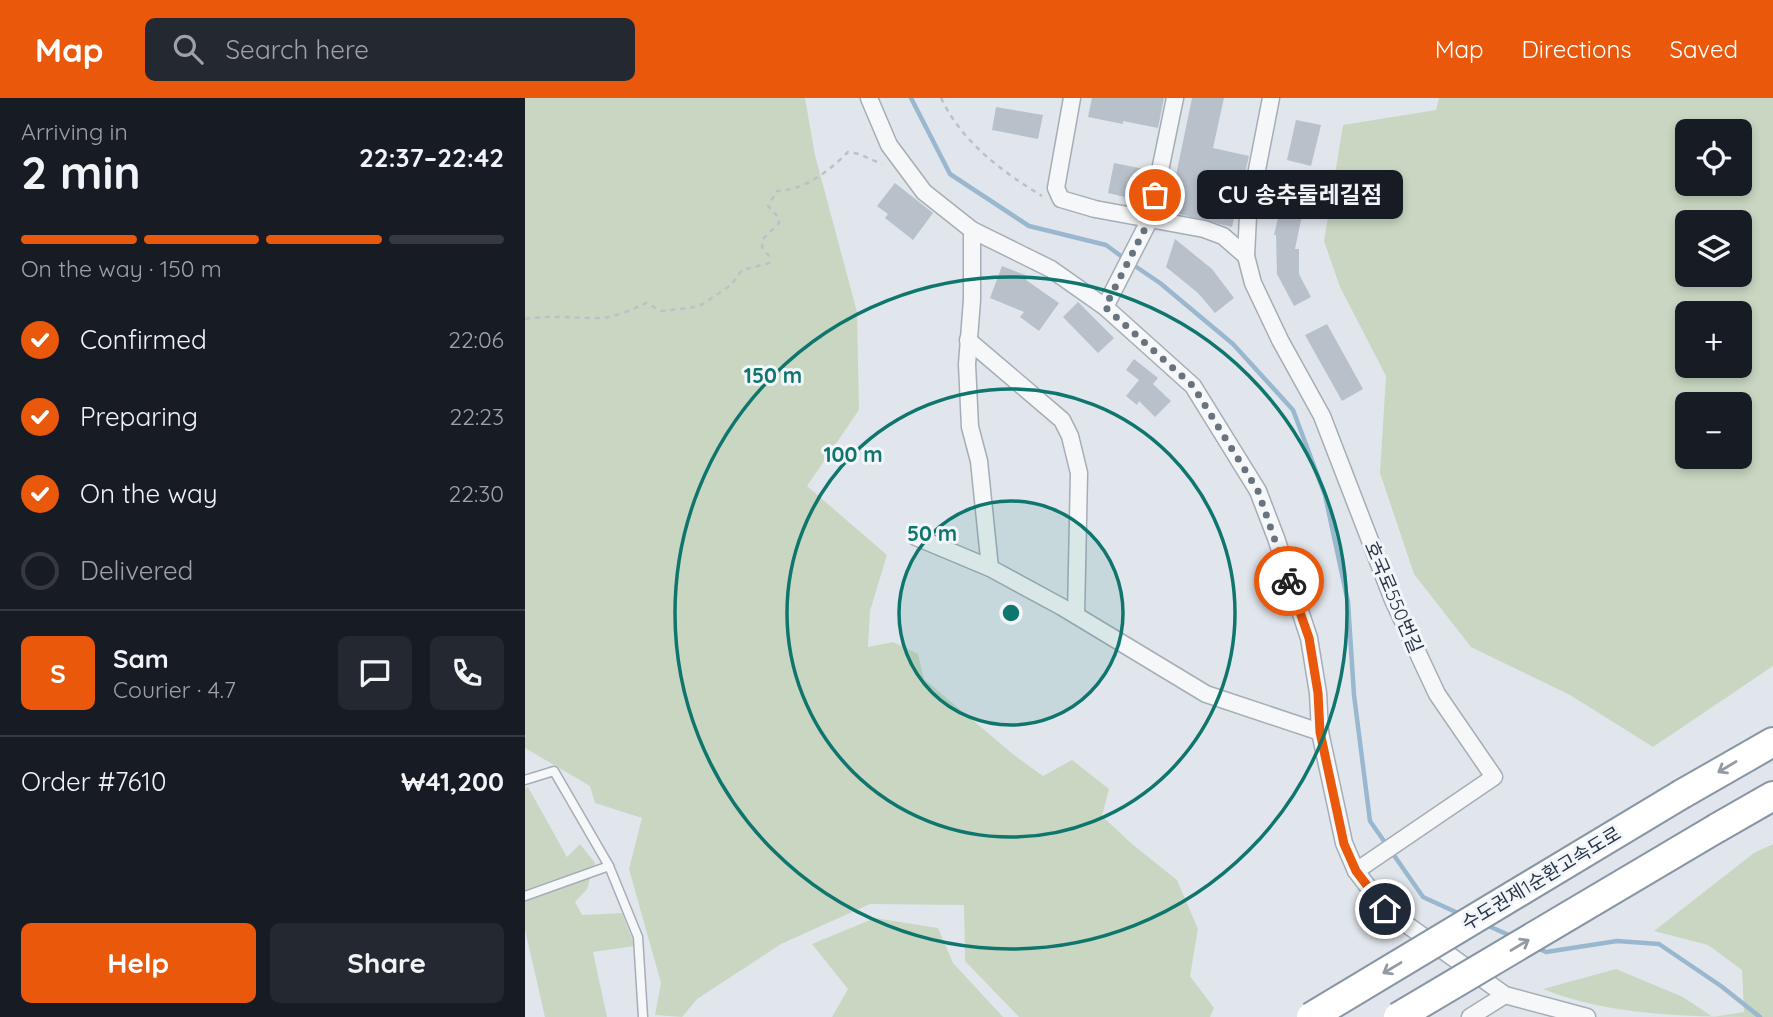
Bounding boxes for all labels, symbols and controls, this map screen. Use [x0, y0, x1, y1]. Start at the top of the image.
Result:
search box [145, 18, 635, 81]
text: Map [35, 29, 103, 70]
icon: search [169, 30, 207, 68]
text: Search here [225, 33, 369, 66]
text: Map [1435, 34, 1484, 64]
text: Directions [1522, 34, 1632, 64]
text: Saved [1670, 34, 1738, 64]
text: Arriving in [21, 117, 128, 146]
map controls [1675, 119, 1752, 469]
button: locate [1675, 119, 1752, 196]
text: 22:37–22:42 [359, 141, 504, 174]
text: 2 min [21, 143, 141, 201]
pin [1125, 165, 1185, 225]
callout: CU 송추둘레길점 [1197, 170, 1403, 220]
icon: bag [1136, 176, 1174, 214]
text: CU 송추둘레길점 [1218, 180, 1382, 209]
button: layers [1675, 210, 1752, 287]
text: On the way · 150 m [21, 254, 222, 283]
button: + [1675, 301, 1752, 378]
icon: check [21, 321, 59, 359]
text: Confirmed [80, 323, 207, 356]
text: 22:06 [448, 325, 504, 354]
text: 150 m [744, 362, 802, 388]
button: − [1675, 392, 1752, 469]
icon: check [21, 398, 59, 436]
text: Preparing [80, 400, 198, 433]
text: 22:23 [449, 402, 504, 431]
text: 100 m [823, 441, 883, 467]
icon: check [21, 475, 59, 513]
text: On the way [80, 477, 218, 510]
text: 22:30 [448, 479, 504, 508]
text: 50 m [907, 520, 957, 546]
street label: 호국로550번길 [1360, 537, 1428, 657]
courier [1254, 546, 1324, 616]
text: Delivered [80, 554, 193, 587]
icon: bike [1270, 562, 1308, 600]
centre of rings [999, 601, 1023, 625]
button: chat [338, 636, 412, 710]
button: phone [430, 636, 504, 710]
text: Sam [113, 642, 169, 675]
text: S [50, 657, 66, 690]
text: Courier · 4.7 [113, 675, 236, 704]
one-way arrow [1717, 760, 1737, 774]
text: Order #7610 [21, 765, 166, 798]
text: ₩41,200 [401, 765, 504, 798]
street label: 수도권제1순환고속도로 [1457, 821, 1625, 935]
pin [1355, 879, 1415, 939]
icon: home [1366, 890, 1404, 928]
button: Help [21, 923, 256, 1003]
button: Share [270, 923, 504, 1003]
one-way arrow [1509, 938, 1529, 952]
one-way arrow [1383, 961, 1403, 975]

